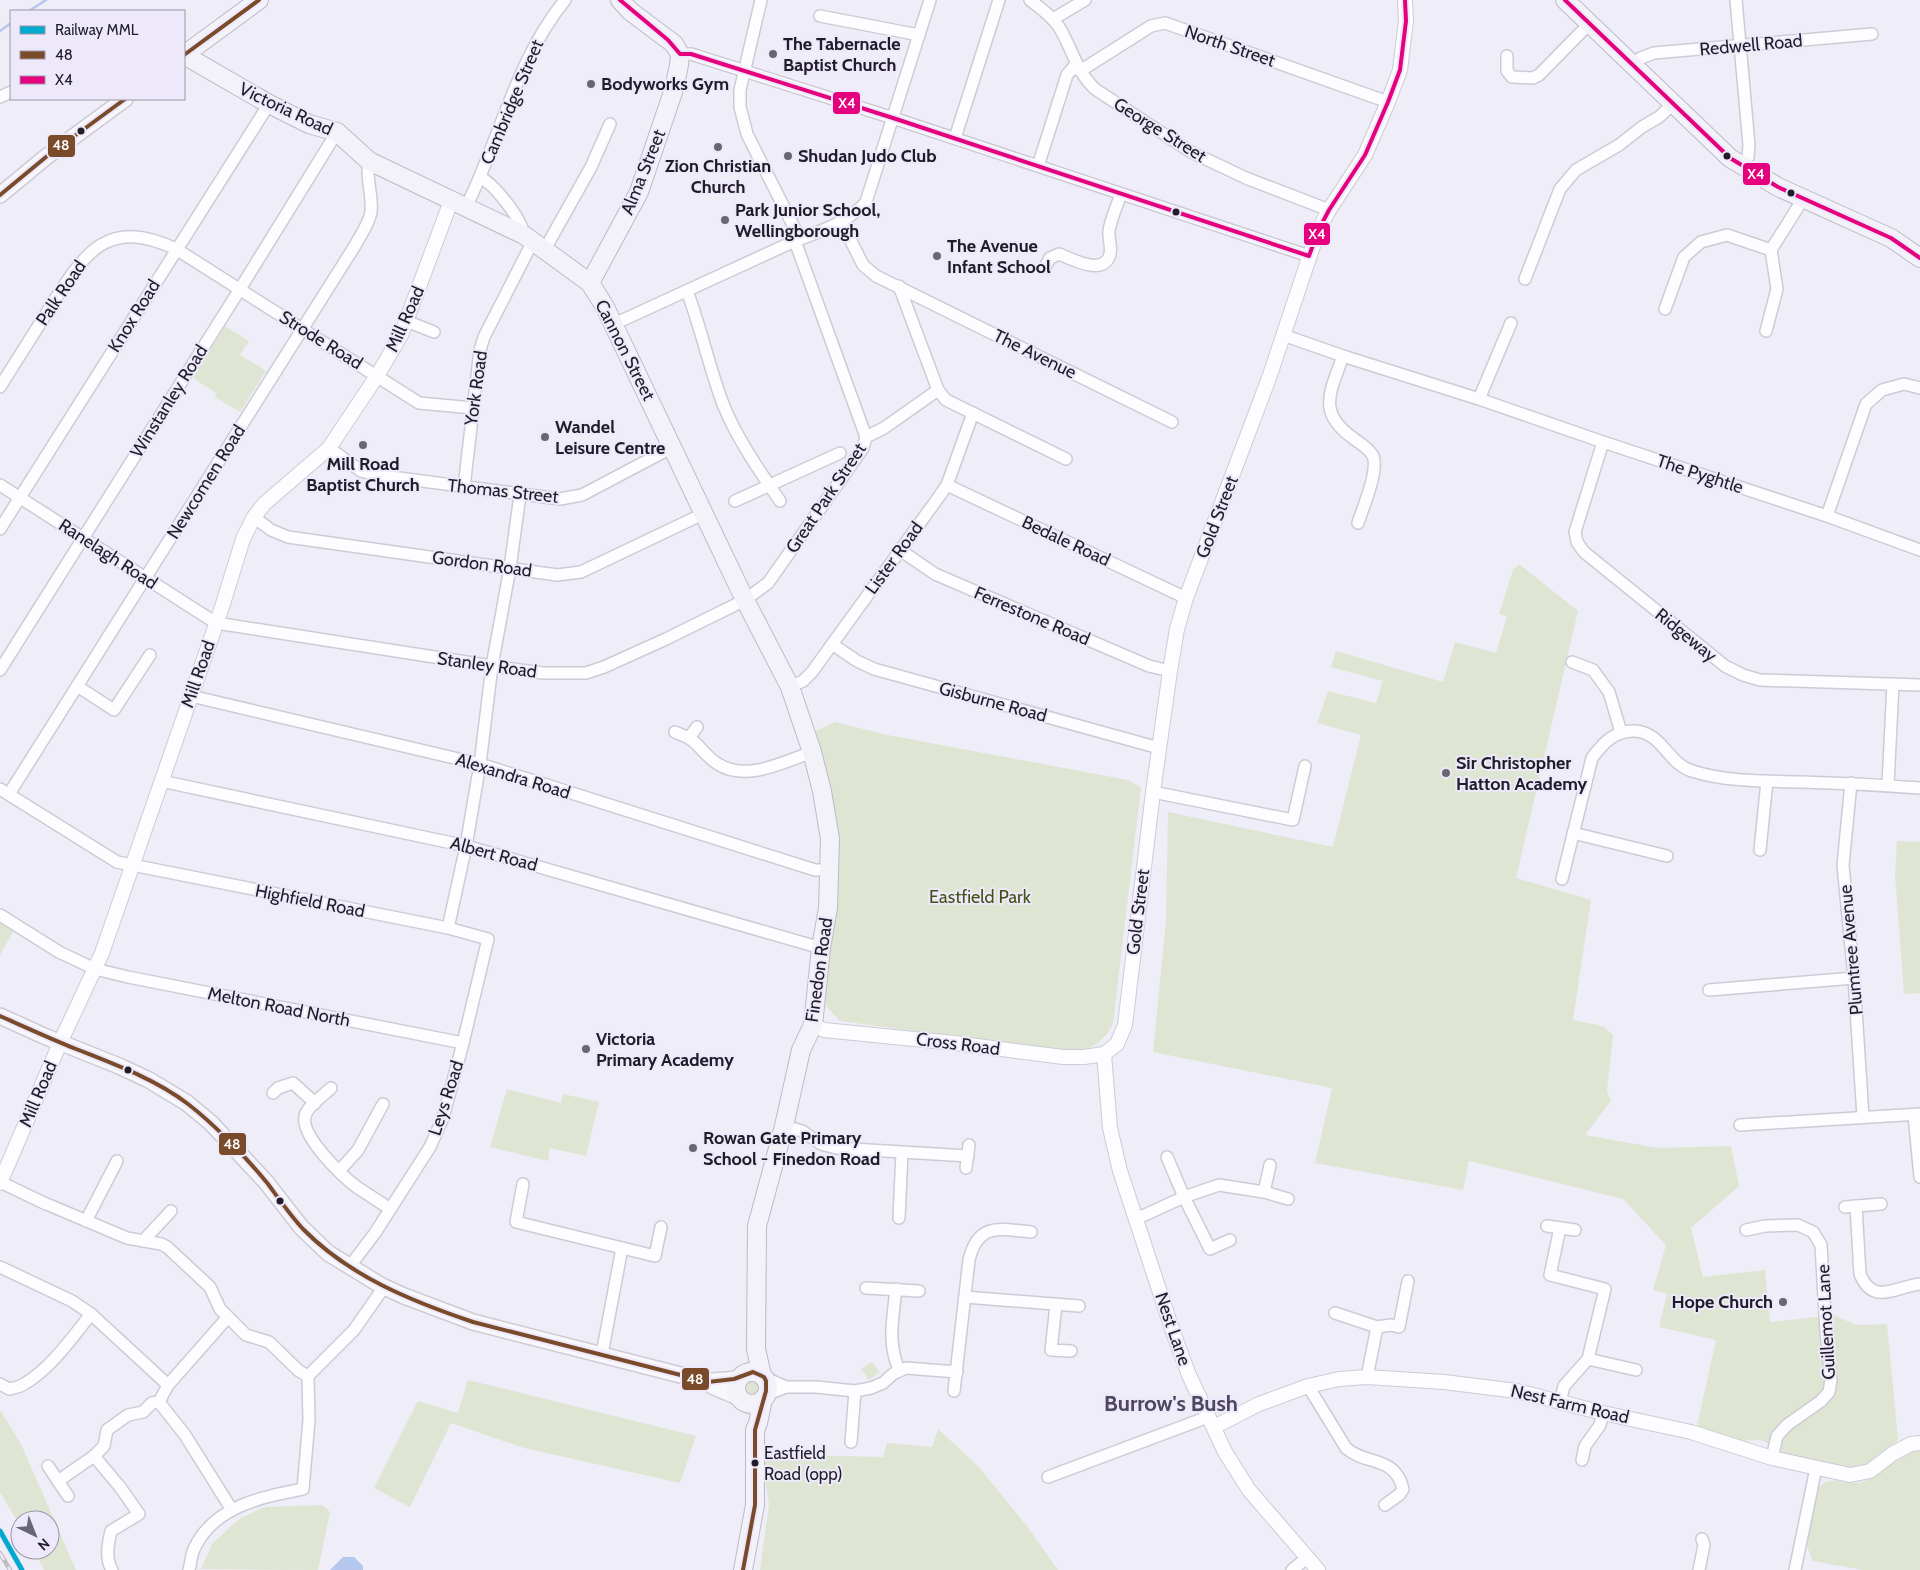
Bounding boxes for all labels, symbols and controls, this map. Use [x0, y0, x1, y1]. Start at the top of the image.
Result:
legend [10, 10, 185, 100]
street label: North Street [1182, 20, 1278, 72]
text: Railway MML [55, 21, 139, 39]
street label: Redwell Road [1698, 30, 1804, 60]
place label: The Tabernacle Baptist Church [783, 33, 901, 76]
street label: Cambridge Street [476, 36, 548, 168]
text: 48 [55, 46, 73, 64]
marker: The Tabernacle Baptist Church [767, 48, 779, 60]
text: X4 [55, 71, 73, 89]
place label: Bodyworks Gym [601, 73, 729, 95]
street label: Victoria Road [236, 78, 336, 140]
marker: Bodyworks Gym [585, 78, 597, 90]
line badge: X4 [832, 91, 861, 115]
street label: George Street [1110, 93, 1210, 167]
text: X4 [837, 94, 856, 112]
unlabelled marker [76, 126, 86, 136]
street label: Alma Street [616, 126, 670, 218]
line badge: 48 [47, 134, 76, 158]
text: 48 [52, 136, 70, 154]
marker: Zion Christian Church [712, 141, 724, 153]
place label: Shudan Judo Club [798, 145, 937, 167]
marker: Shudan Judo Club [782, 150, 794, 162]
unlabelled marker [1722, 151, 1732, 161]
place label: Zion Christian Church [665, 155, 771, 198]
line badge: X4 [1742, 162, 1771, 186]
text: X4 [1746, 165, 1765, 183]
unlabelled marker [1786, 188, 1796, 198]
place label: Park Junior School, Wellingborough [735, 199, 880, 242]
unlabelled marker [1171, 207, 1181, 217]
marker: Park Junior School, Wellingborough [719, 214, 731, 226]
line badge: X4 [1303, 222, 1331, 246]
text: X4 [1307, 225, 1326, 243]
place label: The Avenue Infant School [947, 235, 1051, 278]
marker: The Avenue Infant School [931, 250, 943, 262]
street label: Palk Road [31, 256, 91, 330]
street label: Knox Road [103, 276, 165, 356]
street label: Mill Road [381, 283, 429, 355]
street label: Cannon Street [590, 296, 660, 404]
street label: Strode Road [275, 306, 367, 374]
street label: The Avenue [990, 324, 1080, 384]
street label: Winstanley Road [126, 341, 212, 461]
street label: York Road [460, 349, 492, 428]
place label: Wandel Leisure Centre [555, 416, 665, 459]
street label: Newcomen Road [162, 421, 250, 543]
marker: Wandel Leisure Centre [539, 431, 551, 443]
marker: Mill Road Baptist Church [357, 439, 369, 451]
street label: Great Park Street [781, 439, 871, 557]
street label: The Pyghtle [1654, 450, 1746, 498]
place label: Mill Road Baptist Church [306, 453, 420, 496]
street label: Gold Street [1191, 473, 1243, 561]
street label: Thomas Street [446, 474, 560, 508]
street label: Bedale Road [1018, 511, 1114, 571]
street label: Ranelagh Road [54, 514, 162, 594]
street label: Lister Road [860, 517, 928, 599]
street label: Gordon Road [431, 546, 533, 582]
street label: Ferrestone Road [971, 582, 1093, 650]
street label: Ridgeway [1651, 603, 1721, 667]
street label: Mill Road [176, 637, 220, 711]
street label: Stanley Road [436, 647, 538, 683]
street label: Gisburne Road [937, 677, 1049, 727]
street label: Alexandra Road [453, 748, 573, 804]
place label: Sir Christopher Hatton Academy [1456, 752, 1588, 795]
marker: Sir Christopher Hatton Academy [1440, 767, 1452, 779]
street label: Albert Road [448, 832, 540, 876]
street label: Gold Street [1122, 868, 1154, 956]
street label: Highfield Road [253, 880, 367, 922]
street label: Plumtree Avenue [1834, 884, 1868, 1016]
park label: Eastfield Park [929, 886, 1032, 908]
street label: Finedon Road [801, 916, 837, 1024]
street label: Melton Road North [206, 982, 352, 1032]
place label: Victoria Primary Academy [596, 1028, 734, 1071]
street label: Cross Road [915, 1028, 1001, 1060]
marker: Victoria Primary Academy [580, 1043, 592, 1055]
street label: Mill Road [14, 1058, 62, 1130]
street label: Leys Road [424, 1058, 468, 1138]
unlabelled marker [123, 1065, 133, 1075]
place label: Rowan Gate Primary School - Finedon Road [703, 1127, 880, 1170]
line badge: 48 [218, 1132, 247, 1156]
text: 48 [223, 1135, 241, 1153]
marker: Rowan Gate Primary School - Finedon Road [687, 1142, 699, 1154]
unlabelled marker [275, 1196, 285, 1206]
street label: Guillemot Lane [1812, 1264, 1840, 1380]
street label: Nest Lane [1150, 1289, 1196, 1369]
place label: Hope Church [1672, 1291, 1773, 1313]
marker: Hope Church [1777, 1296, 1789, 1308]
line badge: 48 [681, 1367, 710, 1391]
text: 48 [686, 1370, 704, 1388]
street label: Nest Farm Road [1509, 1380, 1631, 1428]
district label: Burrow's Bush [1104, 1390, 1238, 1417]
place label: Eastfield Road (opp) [764, 1443, 843, 1484]
marker: Eastfield Road (opp) [750, 1458, 760, 1468]
north arrow [10, 1510, 60, 1560]
text: N [34, 1535, 54, 1554]

